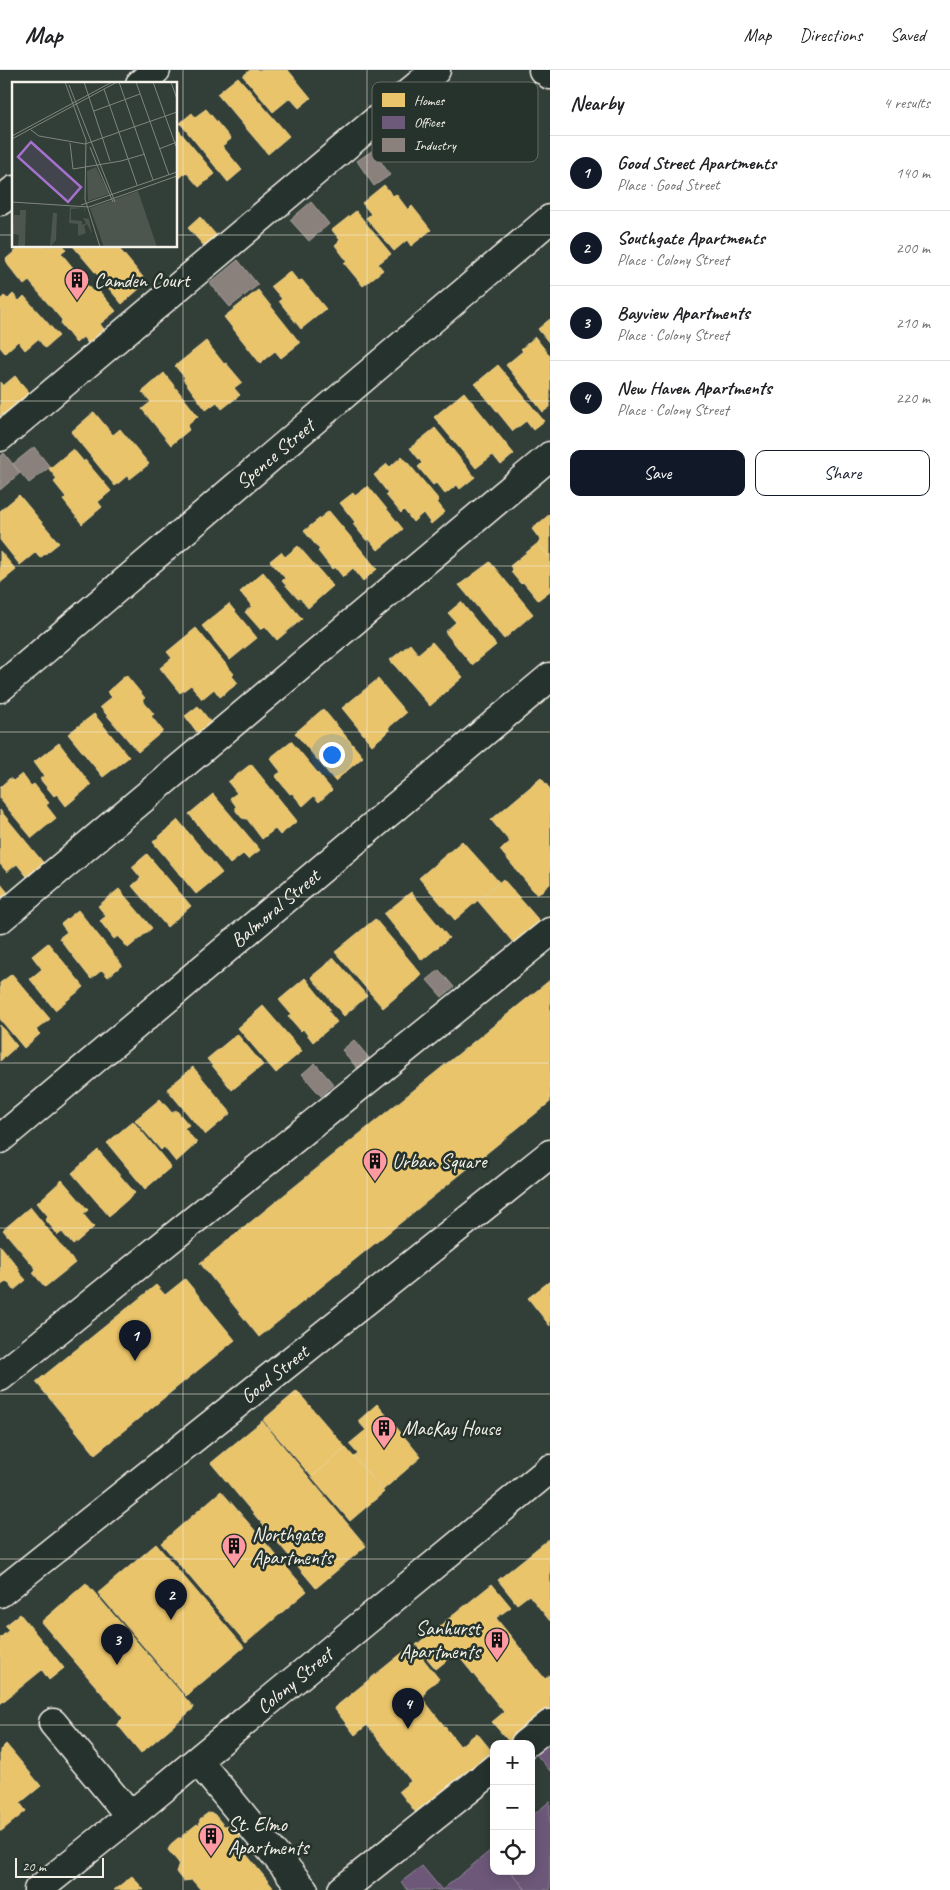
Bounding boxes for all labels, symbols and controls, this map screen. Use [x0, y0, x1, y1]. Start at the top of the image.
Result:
text: Map [25, 20, 62, 50]
text: Map [744, 24, 771, 46]
text: Directions [799, 24, 862, 46]
text: Saved [890, 24, 925, 46]
inset map [12, 82, 178, 248]
legend [372, 82, 538, 162]
text: Nearby [570, 90, 623, 116]
text: Homes [414, 92, 445, 109]
text: 4 results [883, 93, 930, 113]
text: Offices [414, 114, 446, 131]
text: Industry [414, 137, 457, 154]
text: Good Street Apartments [617, 151, 776, 175]
text: 1 [582, 163, 590, 183]
text: 140 m [896, 163, 930, 183]
text: Place · Good Street [617, 175, 720, 195]
text: Southgate Apartments [617, 226, 765, 250]
text: 2 [582, 238, 590, 258]
text: 200 m [896, 238, 930, 258]
text: Place · Colony Street [617, 250, 729, 270]
building icon: Camden Court [64, 267, 90, 301]
place label: Camden Court [94, 268, 192, 293]
text: Bayview Apartments [617, 301, 750, 325]
text: 3 [582, 313, 590, 333]
text: 210 m [896, 313, 930, 333]
text: Place · Colony Street [617, 325, 729, 345]
text: New Haven Apartments [617, 376, 772, 400]
text: 4 [582, 388, 590, 408]
text: 220 m [896, 388, 930, 408]
text: Place · Colony Street [617, 400, 729, 420]
street label: Spence Street [231, 412, 322, 495]
button: Save [570, 450, 745, 496]
button: Share [755, 450, 930, 496]
your location [319, 742, 345, 768]
street label: Balmoral Street [226, 862, 327, 953]
building icon: Urban Square [362, 1148, 388, 1182]
place label: Urban Square [392, 1149, 488, 1174]
pin: 1 [119, 1320, 151, 1361]
street label: Good Street [236, 1338, 315, 1409]
building icon: MacKay House [371, 1415, 397, 1449]
place label: MacKay House [402, 1416, 502, 1441]
place label: Northgate Apartments [252, 1522, 334, 1570]
building icon: Northgate Apartments [221, 1533, 247, 1567]
pin: 2 [155, 1579, 187, 1620]
place label: Sanhurst Apartments [400, 1616, 482, 1664]
pin: 3 [101, 1624, 133, 1665]
building icon: Sanhurst Apartments [484, 1627, 510, 1661]
street label: Colony Street [251, 1640, 340, 1719]
pin: 4 [392, 1688, 424, 1729]
map controls [490, 1740, 535, 1875]
button: + [490, 1740, 535, 1785]
button: − [490, 1785, 535, 1830]
place label: St. Elmo Apartments [228, 1812, 310, 1860]
building icon: St. Elmo Apartments [198, 1823, 224, 1857]
button: locate [490, 1830, 535, 1875]
scale bar [15, 1855, 104, 1878]
text: 20 m [22, 1858, 46, 1875]

